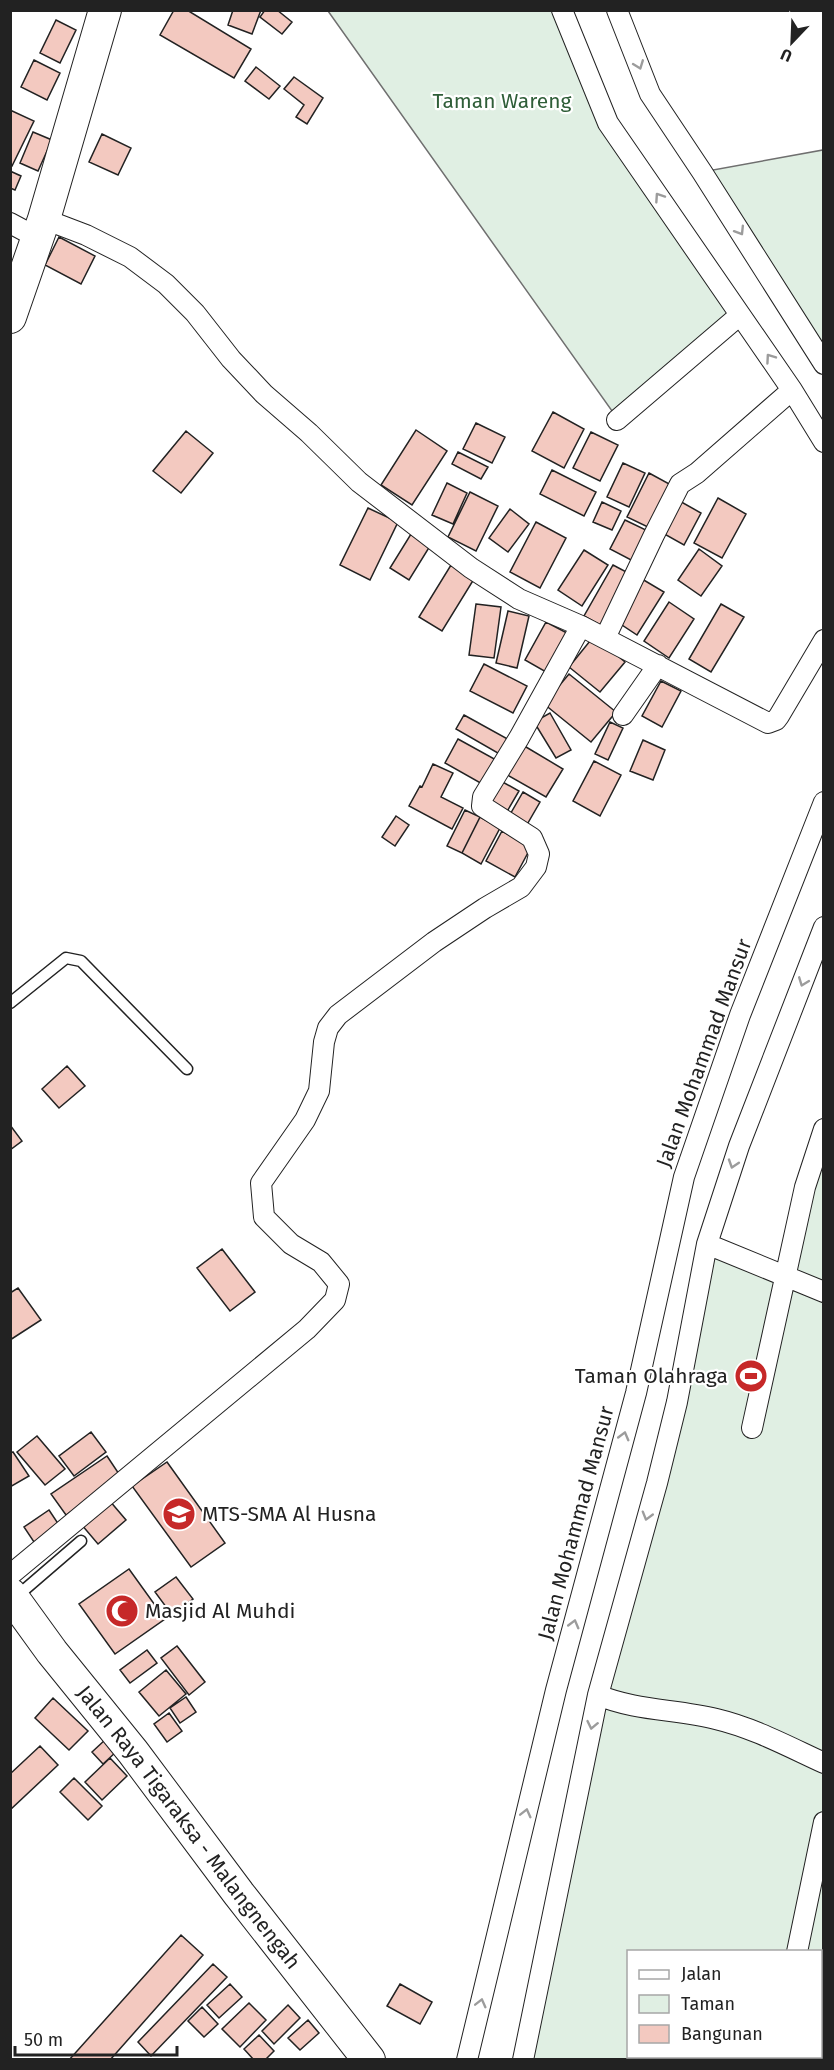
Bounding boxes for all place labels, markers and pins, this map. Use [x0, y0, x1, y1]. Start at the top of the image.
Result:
sports icon: Taman Olahraga [733, 1358, 769, 1394]
place label: Taman Olahraga [575, 1363, 728, 1389]
school or university icon: MTS-SMA Al Husna [161, 1496, 197, 1532]
place label: MTS-SMA Al Husna [202, 1501, 377, 1527]
mosque icon: Masjid Al Muhdi [104, 1593, 140, 1629]
place label: Masjid Al Muhdi [145, 1598, 295, 1624]

